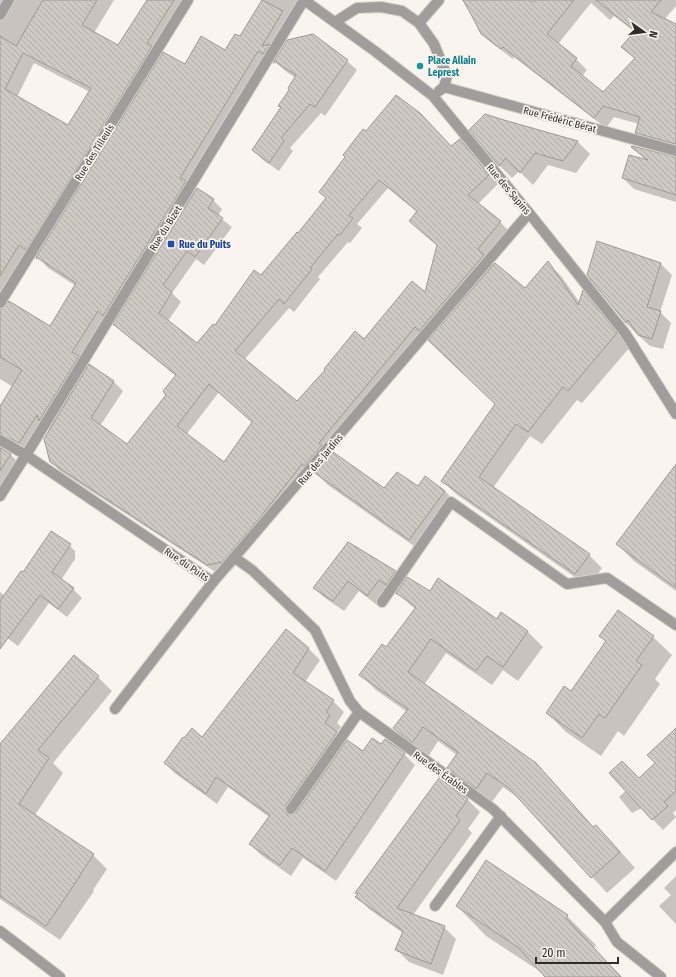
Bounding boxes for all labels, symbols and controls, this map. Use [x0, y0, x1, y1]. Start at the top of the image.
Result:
north arrow [624, 12, 664, 52]
text: N [646, 30, 660, 39]
place label: Place Allain Leprest [428, 55, 476, 79]
marker: Place Allain Leprest [415, 61, 425, 71]
street label: Rue Frédéric Bérat [522, 104, 598, 136]
street label: Rue des Tilleuls [73, 122, 117, 183]
street label: Rue des Sapins [484, 162, 533, 217]
street label: Rue du Bizet [147, 203, 185, 253]
marker: Rue du Puits [166, 239, 176, 249]
place label: Rue du Puits [179, 239, 231, 251]
street label: Rue des Jardins [296, 432, 346, 488]
street label: Rue du Puits [162, 546, 211, 584]
street label: Rue des Érables [411, 747, 471, 797]
scale bar [536, 939, 618, 965]
text: 20 m [542, 946, 566, 960]

